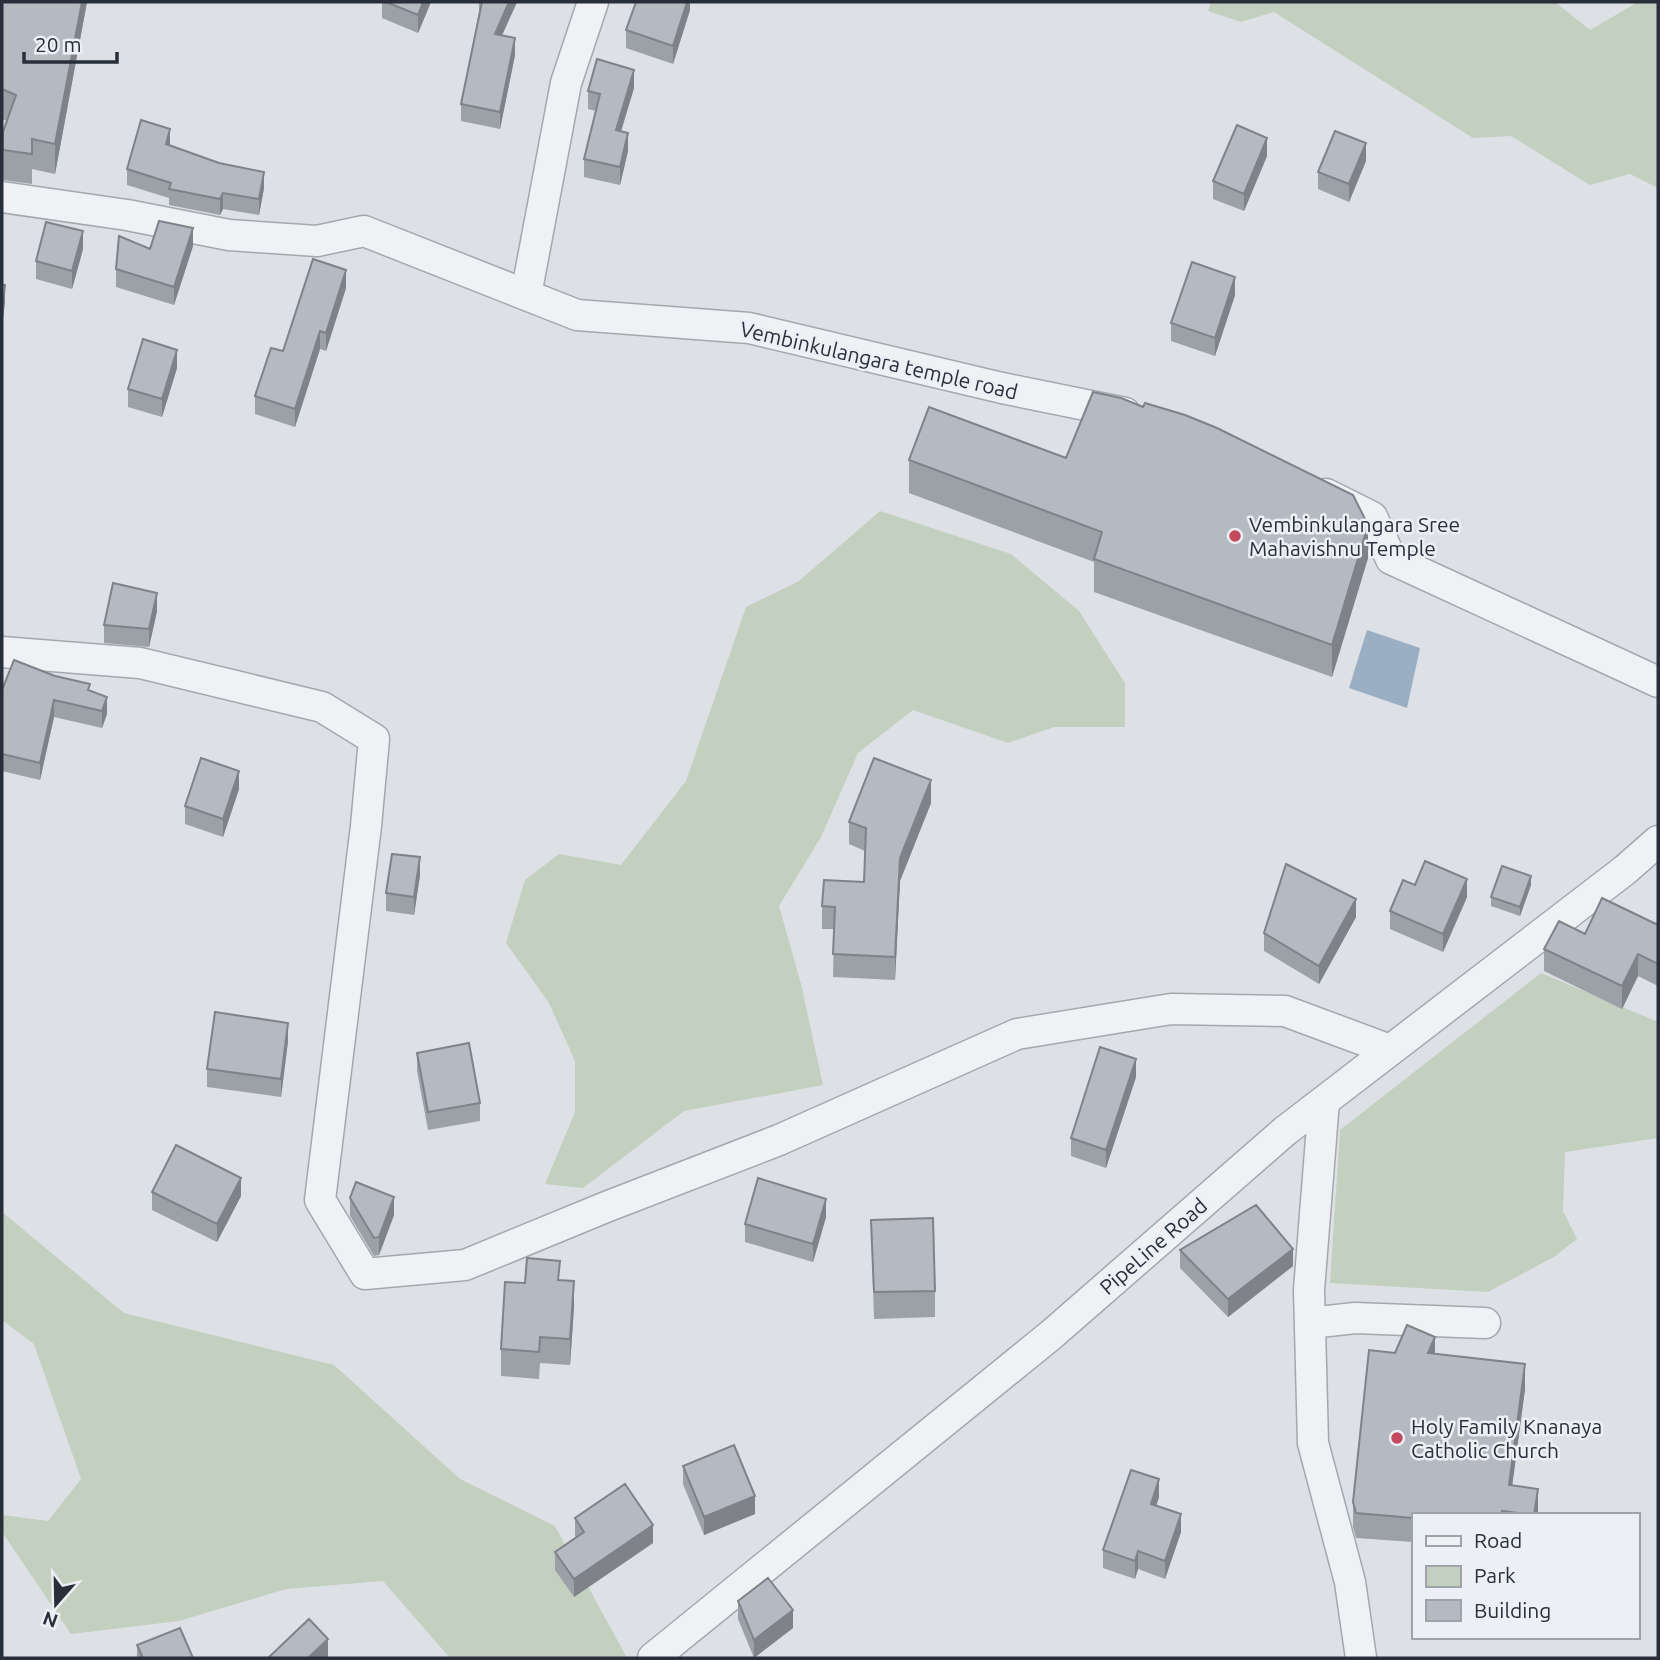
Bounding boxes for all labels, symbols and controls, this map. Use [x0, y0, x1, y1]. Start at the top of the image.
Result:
scale bar [24, 21, 117, 65]
text: 20 m [35, 32, 82, 56]
street label: Vembinkulangara temple road [738, 316, 1020, 404]
place label: Vembinkulangara Sree Mahavishnu Temple [1249, 512, 1460, 560]
marker: Vembinkulangara Sree Mahavishnu Temple [1227, 528, 1243, 544]
street label: PipeLine Road [1095, 1193, 1211, 1299]
place label: Holy Family Knanaya Catholic Church [1411, 1414, 1602, 1462]
marker: Holy Family Knanaya Catholic Church [1389, 1430, 1405, 1446]
legend [1412, 1513, 1639, 1639]
text: Road [1474, 1528, 1522, 1552]
text: Park [1474, 1563, 1516, 1587]
north arrow [21, 1569, 91, 1639]
text: Building [1474, 1598, 1551, 1622]
text: N [40, 1607, 61, 1633]

